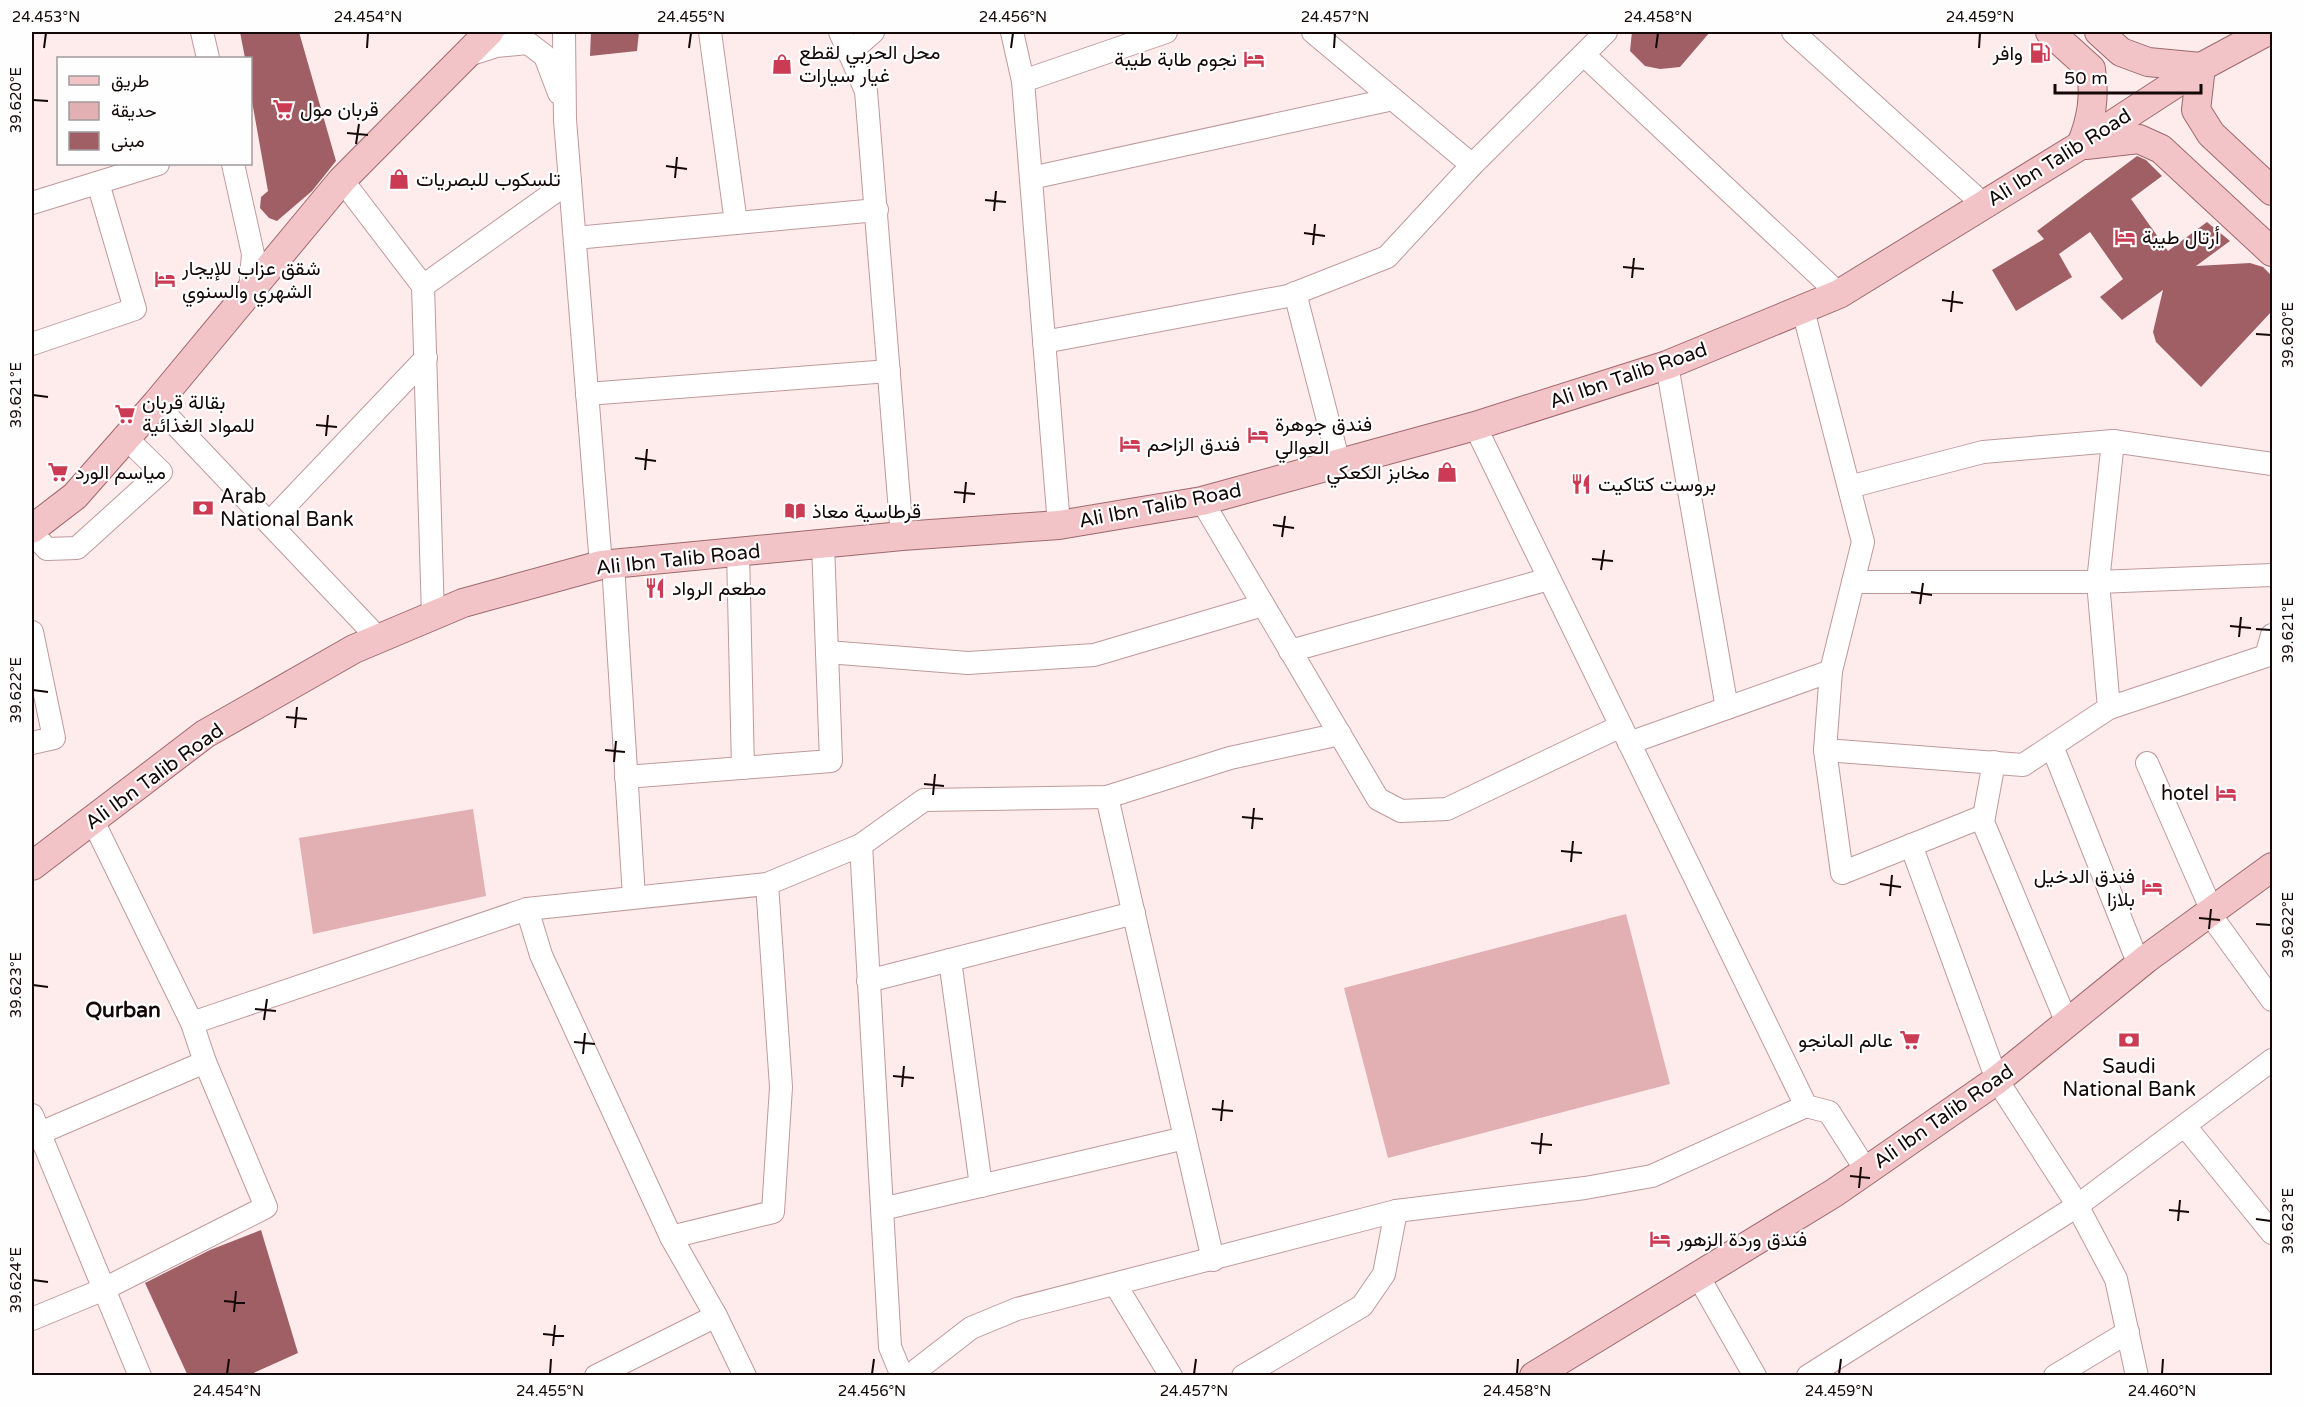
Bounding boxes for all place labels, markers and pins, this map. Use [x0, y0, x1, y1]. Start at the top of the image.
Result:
place label: محل الحربي لقطع غيار سيارات [799, 41, 940, 88]
fuel station icon: وافر [2028, 41, 2052, 65]
place label: وافر [1992, 42, 2023, 66]
hotel icon: نجوم طابة طيبة [1242, 47, 1266, 71]
place label: نجوم طابة طيبة [1114, 48, 1237, 72]
shop icon: محل الحربي لقطع غيار سيارات [770, 52, 794, 76]
supermarket icon: قربان مول [271, 97, 295, 121]
place label: قربان مول [300, 98, 379, 122]
shop icon: تلسكوب للبصريات [387, 167, 411, 191]
place label: تلسكوب للبصريات [416, 168, 561, 192]
hotel icon: أرتال طيبة [2113, 225, 2137, 249]
place label: أرتال طيبة [2142, 226, 2220, 250]
place label: شقق عزاب للإيجار الشهري والسنوي [181, 257, 321, 308]
hotel icon: شقق عزاب للإيجار الشهري والسنوي [153, 267, 177, 291]
place label: بقالة قربان للمواد الغذائية [142, 391, 255, 438]
supermarket icon: بقالة قربان للمواد الغذائية [113, 402, 137, 426]
place label: فندق جوهرة العوالي [1275, 413, 1372, 464]
hotel icon: فندق جوهرة العوالي [1246, 423, 1270, 447]
hotel icon: فندق الزاحم [1118, 432, 1142, 456]
place label: فندق الزاحم [1147, 433, 1240, 457]
supermarket icon: مياسم الورد [46, 460, 70, 484]
shop icon: مخابز الكعكي [1435, 460, 1459, 484]
place label: مياسم الورد [75, 461, 166, 485]
place label: مخابز الكعكي [1326, 461, 1430, 489]
restaurant icon: بروست كتاكيت [1569, 472, 1593, 496]
place label: بروست كتاكيت [1598, 473, 1716, 497]
place label: Arab National Bank [220, 485, 354, 532]
bank icon: Arab National Bank [191, 496, 215, 520]
library icon: قرطاسية معاذ [783, 499, 807, 523]
place label: قرطاسية معاذ [812, 500, 921, 524]
restaurant icon: مطعم الرواد [643, 576, 667, 600]
place label: مطعم الرواد [672, 577, 766, 601]
hotel icon: hotel [2214, 781, 2238, 805]
place label: hotel [2161, 782, 2209, 806]
place label: فندق الدخيل بلازا [2034, 865, 2135, 912]
hotel icon: فندق الدخيل بلازا [2140, 875, 2164, 899]
supermarket icon: عالم المانجو [1898, 1028, 1922, 1052]
bank icon: Saudi National Bank [2117, 1028, 2141, 1052]
place label: عالم المانجو [1798, 1029, 1893, 1053]
place label: Saudi National Bank [2062, 1055, 2196, 1102]
hotel icon: فندق وردة الزهور [1648, 1227, 1672, 1251]
place label: فندق وردة الزهور [1676, 1228, 1807, 1252]

